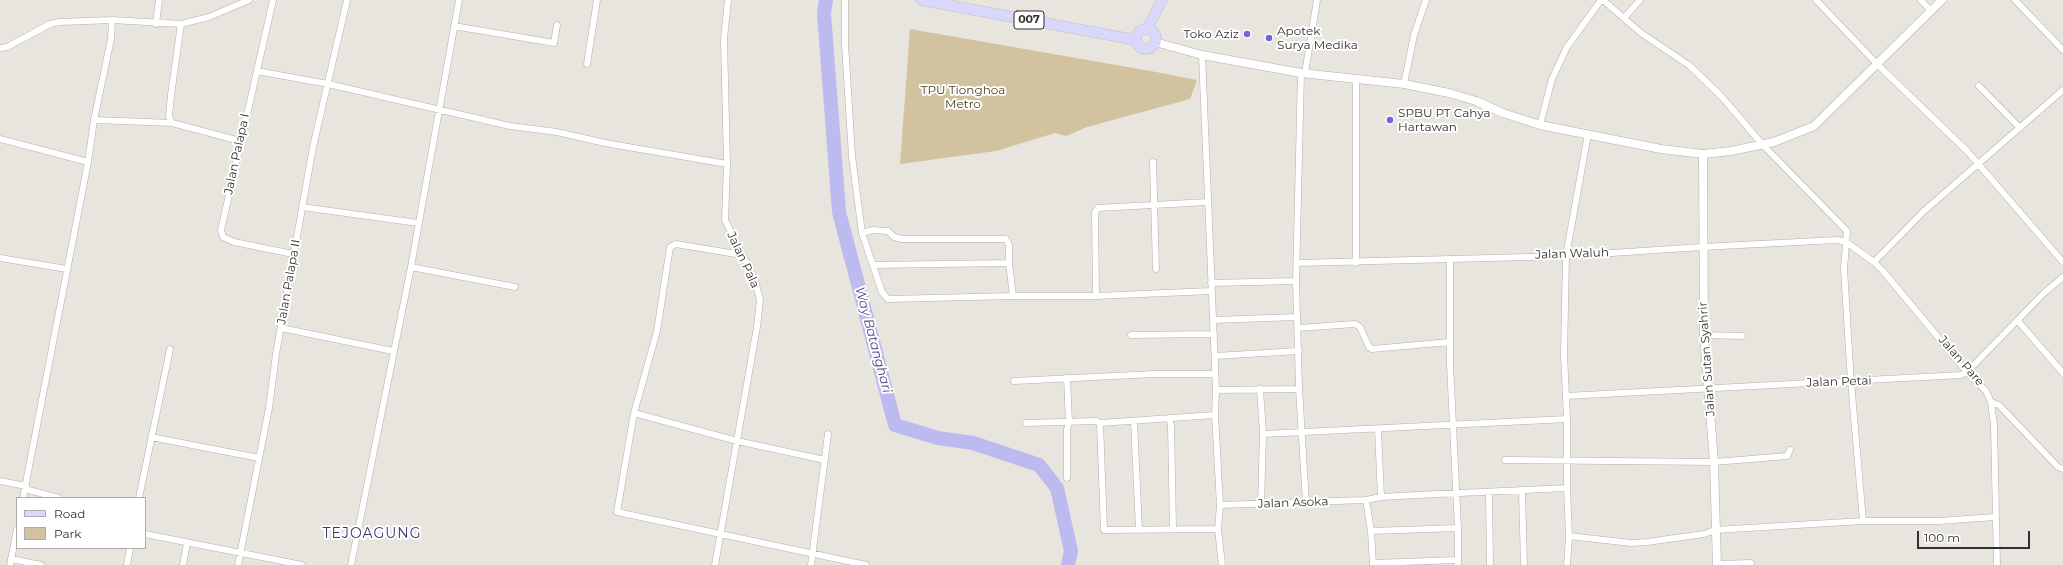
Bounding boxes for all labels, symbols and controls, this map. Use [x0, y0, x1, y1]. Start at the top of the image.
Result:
road number: 007 [1014, 11, 1044, 29]
place label: Apotek Surya Medika [1277, 24, 1358, 52]
place label: Toko Aziz [1184, 27, 1239, 41]
marker: Toko Aziz [1242, 29, 1252, 39]
marker: Apotek Surya Medika [1264, 33, 1274, 43]
park label: TPU Tionghoa Metro [921, 83, 1005, 111]
place label: SPBU PT Cahya Hartawan [1398, 106, 1490, 134]
street label: Jalan Palapa I [221, 112, 253, 196]
marker: SPBU PT Cahya Hartawan [1385, 115, 1395, 125]
street label: Jalan Pala [724, 230, 762, 290]
street label: Jalan Palapa II [274, 238, 304, 326]
street label: Jalan Waluh [1535, 246, 1609, 262]
water label: Way Batanghari [851, 285, 895, 395]
street label: Jalan Sutan Syahrir [1696, 301, 1718, 417]
street label: Jalan Pare [1935, 333, 1987, 389]
street label: Jalan Petai [1806, 374, 1872, 390]
street label: Jalan Asoka [1257, 495, 1329, 511]
legend [16, 497, 146, 549]
text: Road [54, 506, 85, 521]
scale bar [1919, 523, 2032, 549]
text: Park [54, 526, 81, 541]
district label: TEJOAGUNG [322, 526, 422, 542]
text: 100 m [1924, 530, 1960, 545]

